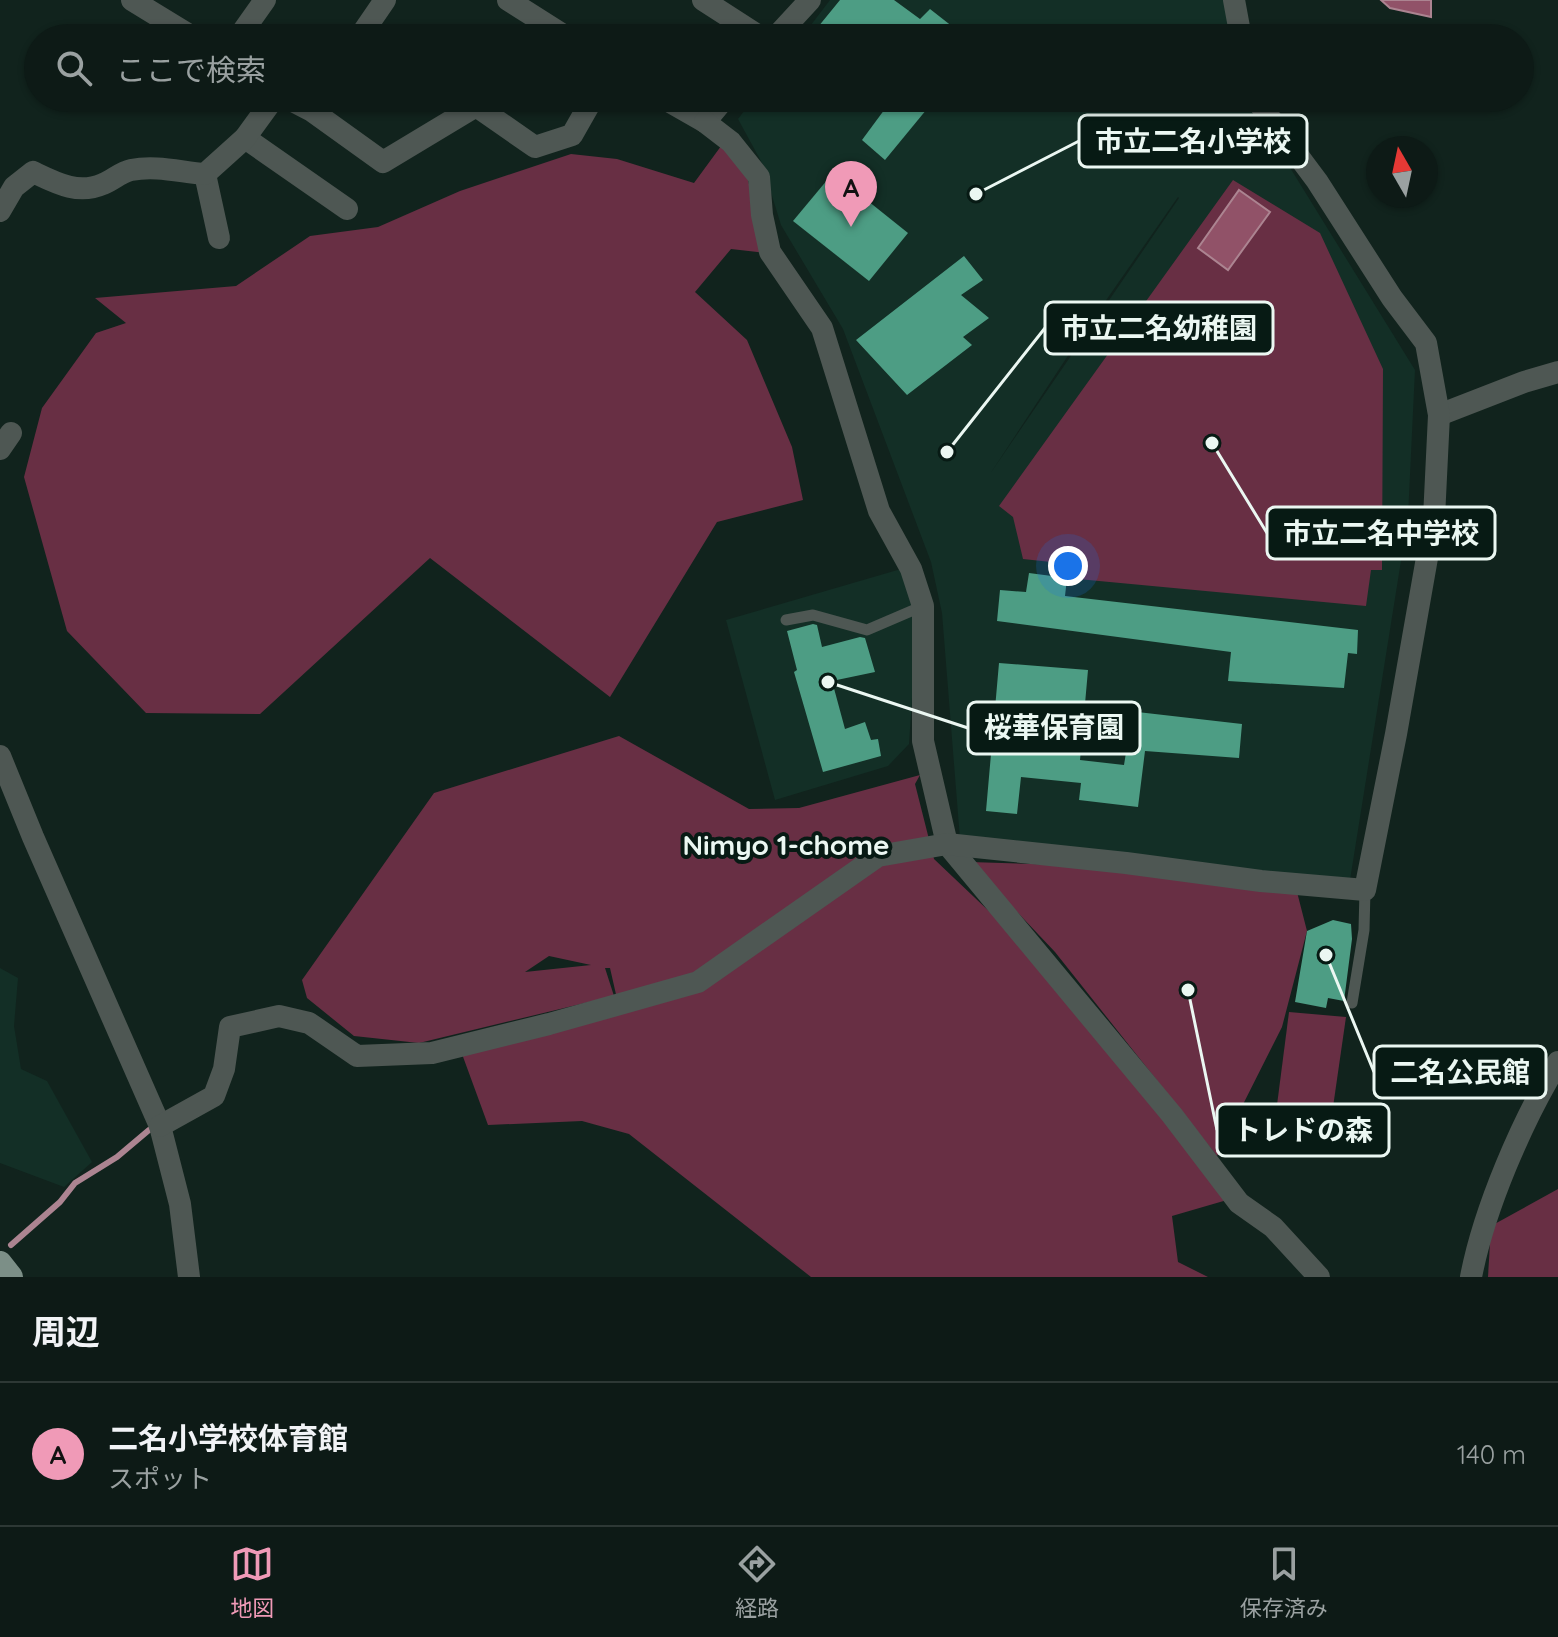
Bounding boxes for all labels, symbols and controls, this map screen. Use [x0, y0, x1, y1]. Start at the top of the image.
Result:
search box [24, 24, 1534, 112]
icon: search [52, 46, 96, 90]
text: ここで検索 [116, 51, 266, 89]
callout: 市立二名小学校 [1079, 115, 1307, 167]
text: 市立二名小学校 [1095, 123, 1291, 158]
north arrow [1366, 136, 1438, 208]
pin: A [825, 161, 877, 227]
callout: 市立二名幼稚園 [1045, 302, 1273, 354]
text: 市立二名幼稚園 [1061, 310, 1257, 345]
callout: 市立二名中学校 [1267, 507, 1495, 559]
text: 市立二名中学校 [1283, 515, 1479, 550]
your location [1048, 546, 1088, 586]
callout: 桜華保育園 [968, 702, 1140, 754]
text: 桜華保育園 [984, 709, 1124, 744]
district label: Nimyo 1-chome [682, 827, 890, 862]
callout: 二名公民館 [1374, 1046, 1546, 1098]
text: 二名公民館 [1390, 1054, 1530, 1089]
callout: トレドの森 [1217, 1104, 1389, 1156]
text: トレドの森 [1233, 1112, 1373, 1147]
text: 周辺 [32, 1310, 100, 1353]
text: 二名小学校体育館 [108, 1419, 348, 1457]
text: A [50, 1438, 66, 1471]
text: 140 m [1457, 1438, 1526, 1471]
text: スポット [108, 1462, 212, 1495]
tab: 地図 [230, 1542, 274, 1622]
tab: 経路 [735, 1542, 779, 1622]
tab: 保存済み [1240, 1542, 1328, 1622]

